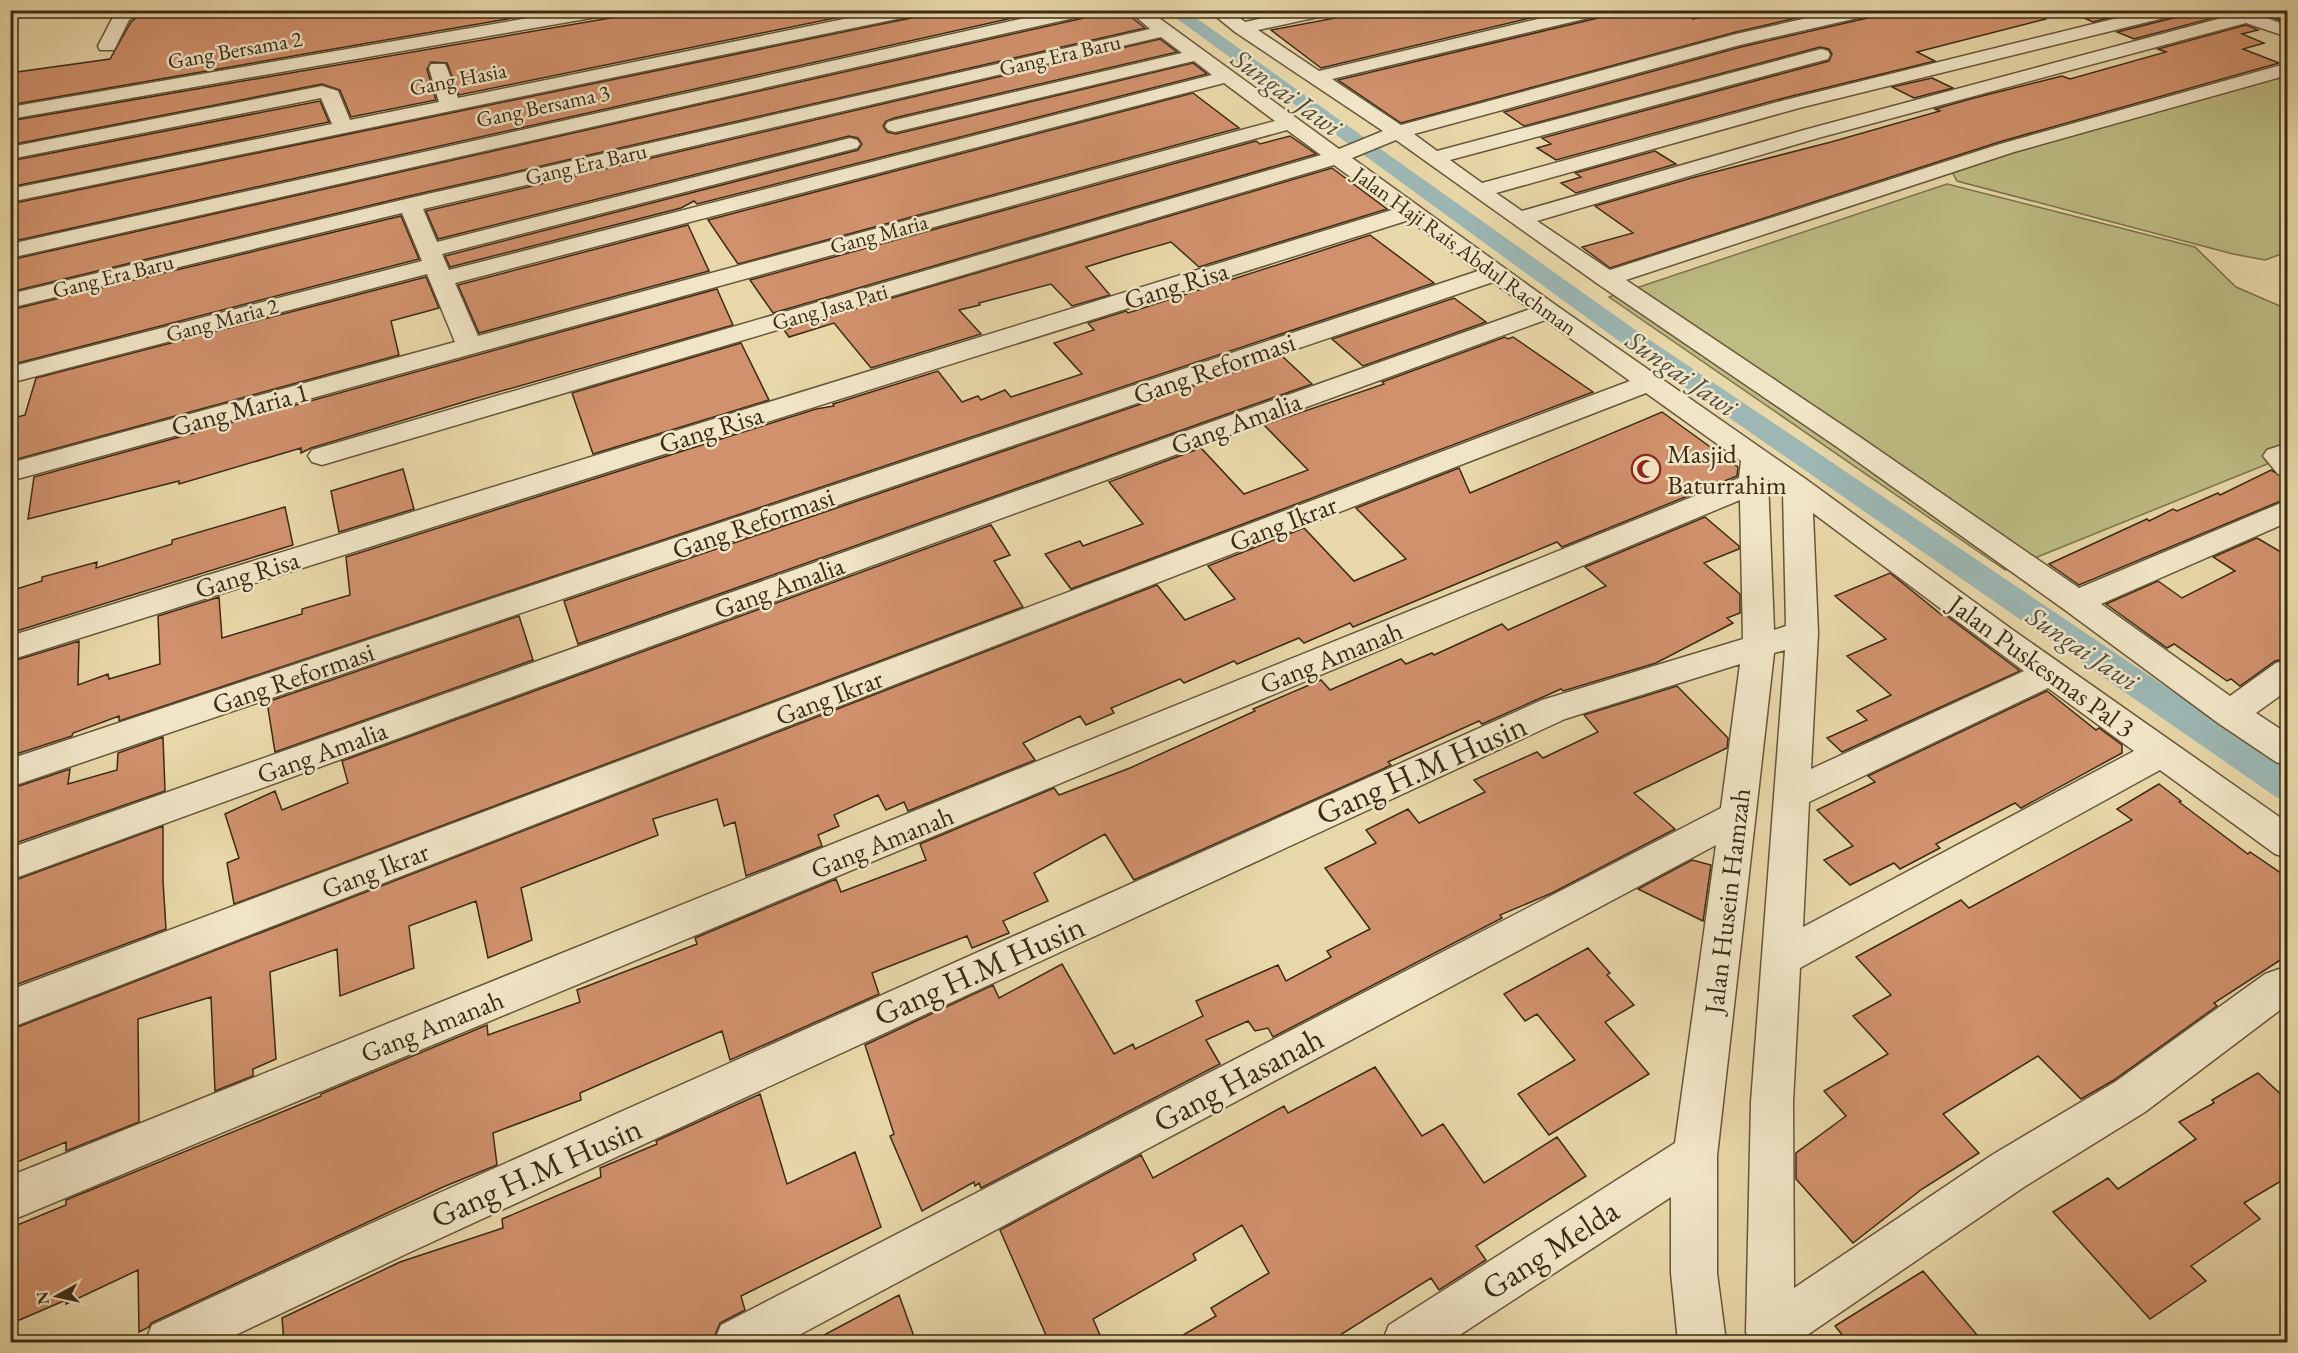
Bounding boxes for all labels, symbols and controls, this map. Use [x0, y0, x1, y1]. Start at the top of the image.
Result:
street label: Gang Bersama 2 [166, 24, 305, 76]
street label: Gang Era Baru [996, 27, 1124, 83]
water label: Sungai Jawi [1224, 39, 1351, 145]
street label: Gang Hasia [407, 55, 509, 103]
street label: Gang Bersama 3 [473, 78, 613, 134]
street label: Gang Era Baru [522, 136, 650, 192]
street label: Jalan Haji Rais Abdul Rachman [1346, 159, 1583, 342]
street label: Gang Maria [827, 207, 931, 261]
street label: Gang Era Baru [49, 247, 177, 305]
street label: Gang Risa [1120, 253, 1233, 317]
street label: Gang Jasa Pati [769, 277, 891, 337]
street label: Gang Maria 2 [163, 291, 282, 349]
water label: Sungai Jawi [1619, 321, 1746, 425]
street label: Gang Reformasi [1128, 324, 1300, 412]
street label: Gang Maria 1 [167, 374, 313, 444]
street label: Gang Amalia [1166, 383, 1306, 463]
street label: Gang Risa [655, 397, 768, 461]
place label: Masjid Baturrahim [1667, 436, 1787, 502]
mosque icon: Masjid Baturrahim [1630, 453, 1662, 485]
street label: Gang Reformasi [667, 479, 839, 567]
street label: Gang Ikrar [1224, 487, 1342, 559]
street label: Gang Risa [191, 542, 304, 606]
street label: Gang Amalia [709, 547, 849, 627]
street label: Jalan Puskesmas Pal 3 [1940, 586, 2142, 745]
water label: Sungai Jawi [2019, 597, 2147, 700]
street label: Gang Amanah [1254, 612, 1408, 702]
street label: Gang Reformasi [207, 634, 379, 722]
street label: Gang Ikrar [770, 661, 888, 733]
street label: Gang H.M Husin [1309, 703, 1533, 835]
street label: Gang Amalia [252, 712, 392, 792]
street label: Jalan Husein Hamzah [1696, 786, 1758, 1018]
street label: Gang Amanah [805, 797, 959, 887]
street label: Gang Ikrar [316, 834, 434, 906]
street label: Gang H.M Husin [867, 904, 1091, 1036]
street label: Gang Amanah [355, 981, 509, 1071]
street label: Gang Hasanah [1145, 1016, 1331, 1142]
street label: Gang H.M Husin [424, 1106, 648, 1238]
street label: Gang Melda [1473, 1188, 1628, 1309]
north arrow [27, 1266, 87, 1326]
text: N [31, 1290, 54, 1306]

